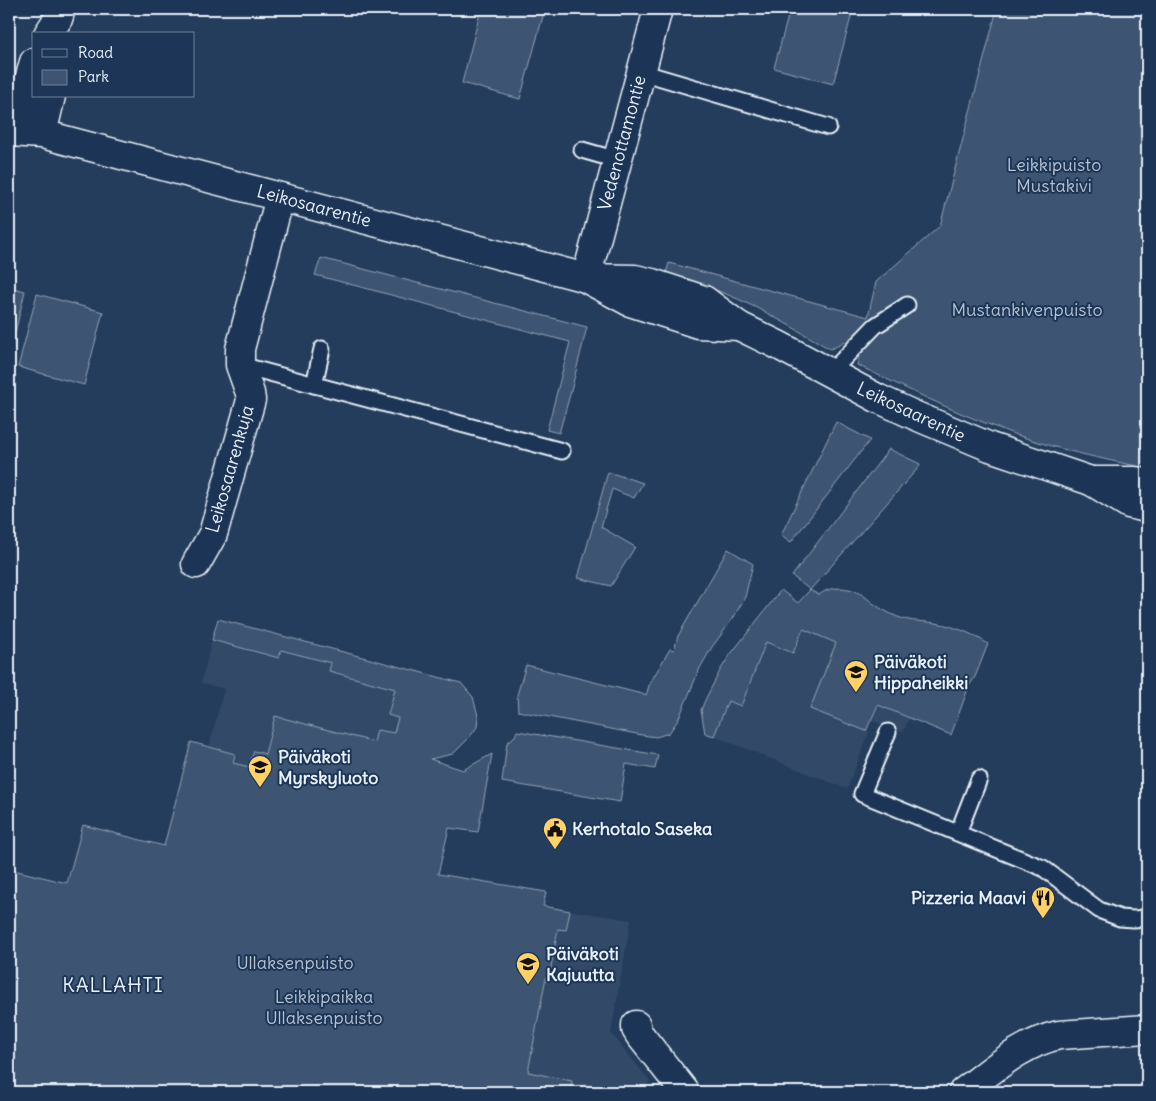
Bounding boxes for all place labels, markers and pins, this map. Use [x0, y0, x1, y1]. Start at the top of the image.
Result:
place label: Päiväkoti Hippaheikki [874, 650, 968, 694]
school or university icon: Päiväkoti Hippaheikki [843, 659, 869, 693]
place label: Päiväkoti Myrskyluoto [278, 745, 378, 789]
school or university icon: Päiväkoti Myrskyluoto [247, 754, 273, 788]
public building icon: Kerhotalo Saseka [542, 816, 568, 850]
place label: Kerhotalo Saseka [572, 817, 712, 840]
restaurant icon: Pizzeria Maavi [1030, 885, 1056, 919]
place label: Pizzeria Maavi [911, 886, 1026, 909]
place label: Päiväkoti Kajuutta [546, 942, 619, 986]
school or university icon: Päiväkoti Kajuutta [515, 951, 541, 985]

